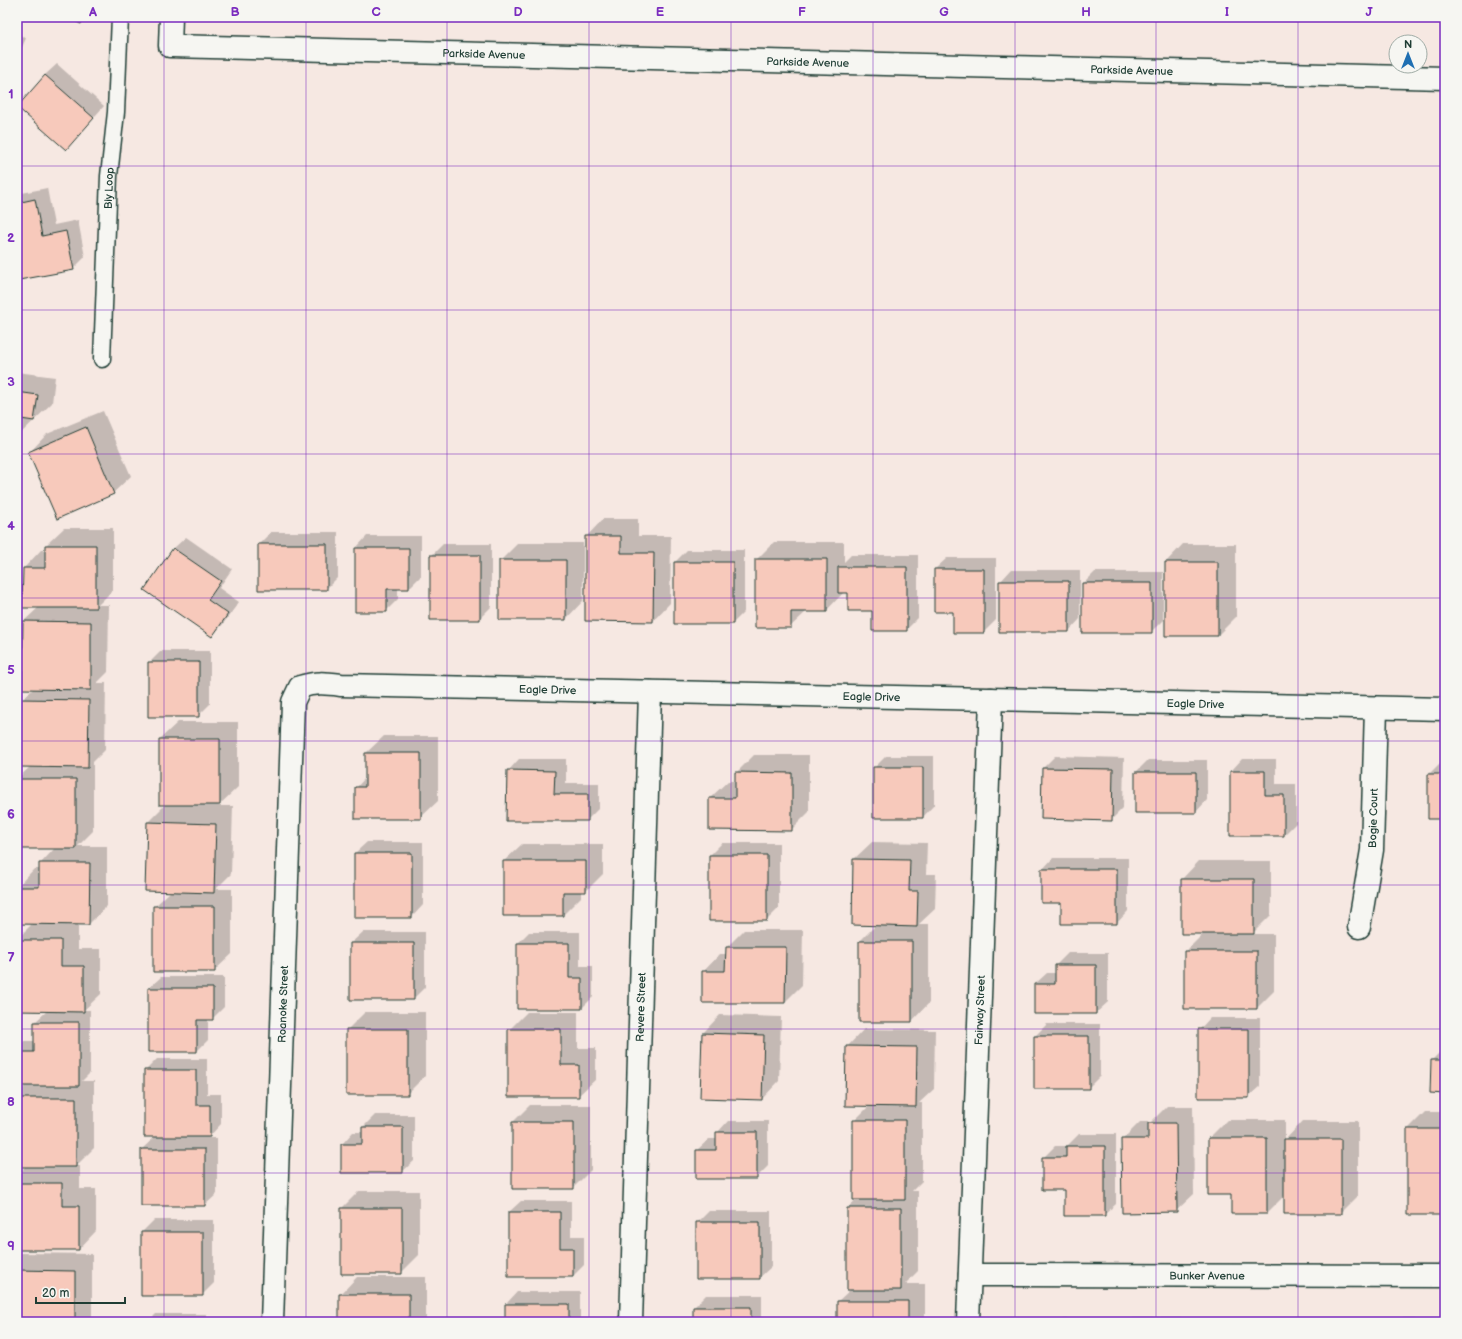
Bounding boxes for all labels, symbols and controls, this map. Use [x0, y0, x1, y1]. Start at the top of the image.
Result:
text: A [88, 4, 97, 20]
text: B [230, 4, 240, 20]
text: C [371, 4, 381, 20]
text: D [513, 4, 523, 20]
text: E [656, 4, 665, 20]
text: F [798, 4, 806, 20]
text: G [939, 4, 949, 20]
text: H [1081, 4, 1091, 20]
text: I [1225, 4, 1229, 20]
text: J [1365, 4, 1373, 20]
north arrow [1388, 34, 1428, 74]
text: N [1404, 38, 1412, 51]
street label: Parkside Avenue [442, 46, 526, 61]
street label: Parkside Avenue [766, 54, 850, 70]
street label: Parkside Avenue [1090, 63, 1174, 78]
text: 1 [8, 86, 14, 102]
street label: Bly Loop [101, 166, 116, 209]
text: 2 [7, 230, 15, 246]
text: 3 [7, 374, 15, 390]
text: 4 [7, 518, 15, 534]
text: 5 [7, 662, 15, 678]
street label: Eagle Drive [519, 682, 577, 697]
street label: Eagle Drive [843, 689, 901, 704]
street label: Eagle Drive [1166, 696, 1225, 711]
street label: Bogie Court [1366, 787, 1380, 848]
text: 6 [7, 806, 15, 822]
text: 7 [7, 950, 15, 966]
street label: Roanoke Street [275, 965, 291, 1043]
street label: Revere Street [633, 972, 648, 1042]
street label: Fairway Street [972, 974, 987, 1045]
text: 8 [7, 1094, 15, 1110]
text: 9 [7, 1238, 15, 1254]
street label: Bunker Avenue [1169, 1269, 1245, 1282]
scale bar [36, 1279, 125, 1305]
text: 20 m [42, 1286, 69, 1301]

